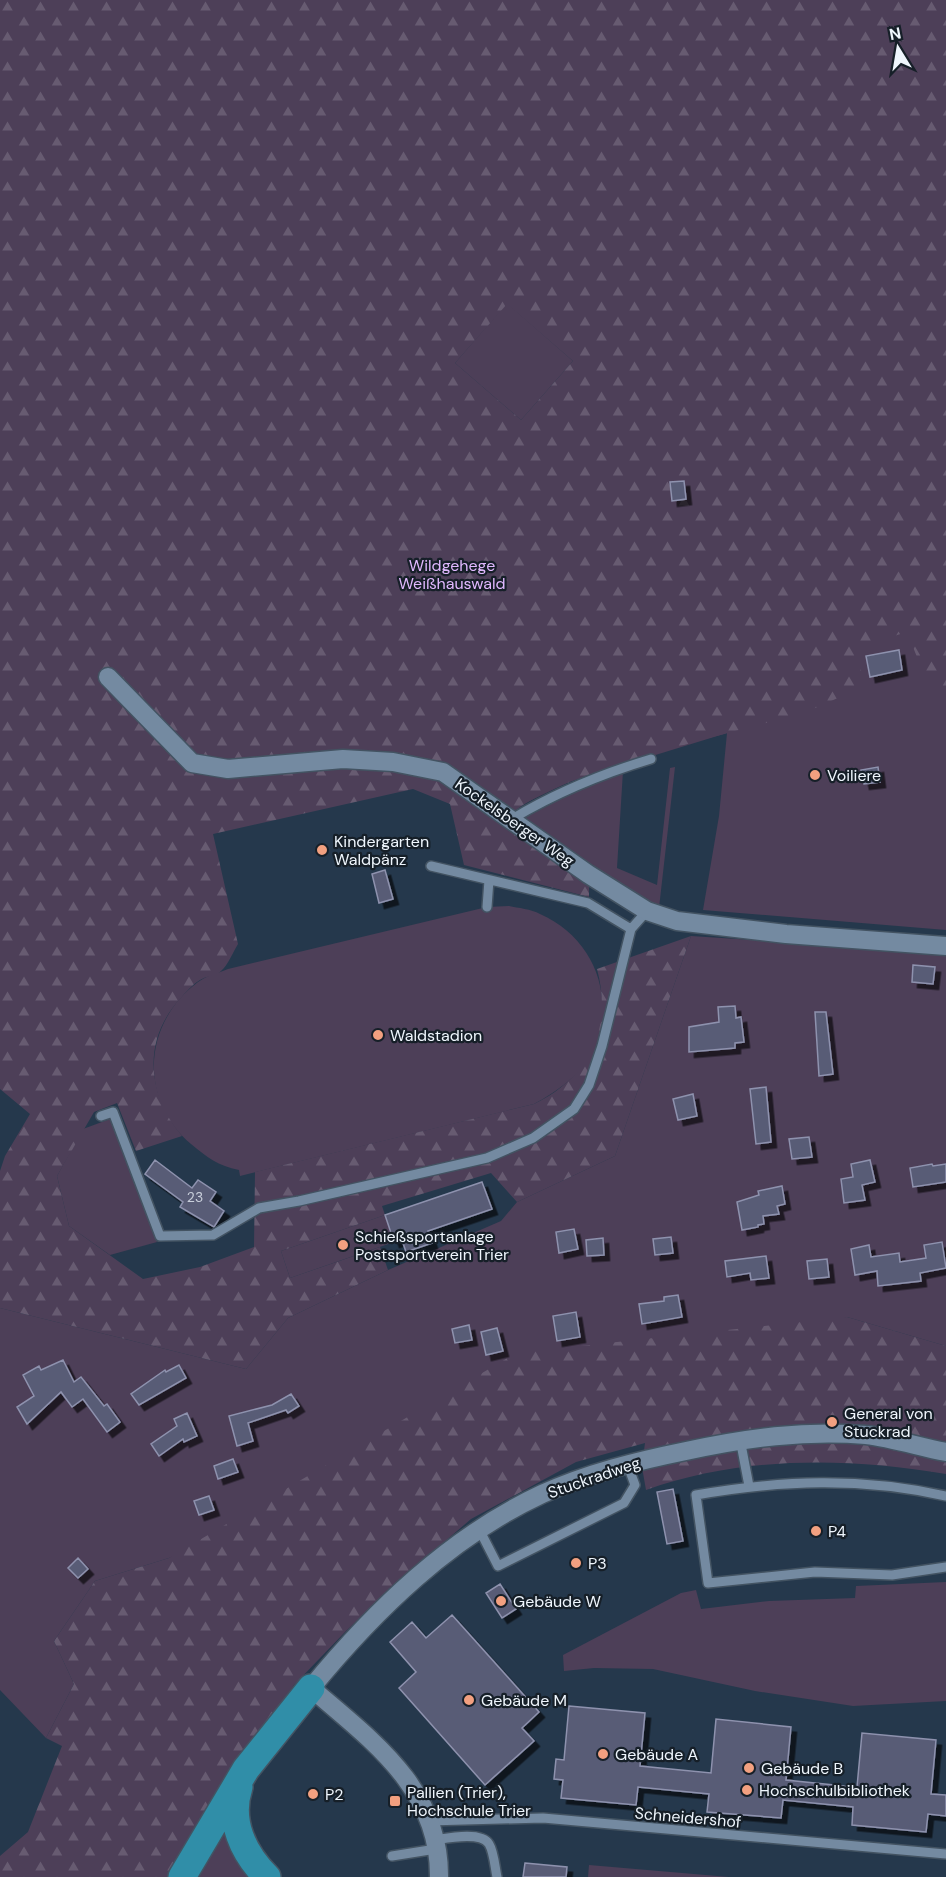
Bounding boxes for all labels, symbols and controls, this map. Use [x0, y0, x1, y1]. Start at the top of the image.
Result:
north arrow [868, 18, 928, 78]
text: N [888, 22, 903, 45]
park label: Wildgehege Weißhauswald [398, 555, 506, 594]
place label: Voiliere [827, 765, 881, 786]
marker: Voiliere [808, 768, 822, 782]
street label: Kockelsberger Weg [451, 773, 579, 871]
place label: Kindergarten Waldpänz [334, 831, 429, 870]
marker: Kindergarten Waldpänz [315, 843, 329, 857]
place label: Waldstadion [390, 1025, 482, 1046]
marker: Waldstadion [371, 1028, 385, 1042]
house number: 23 [187, 1188, 203, 1206]
place label: Schießsportanlage Postsportverein Trier [355, 1226, 509, 1265]
marker: Schießsportanlage Postsportverein Trier [336, 1238, 350, 1252]
place label: General von Stuckrad [844, 1403, 933, 1442]
marker: General von Stuckrad [825, 1415, 839, 1429]
street label: Stuckradweg [545, 1452, 643, 1503]
place label: P4 [828, 1521, 846, 1542]
marker: P4 [809, 1524, 823, 1538]
place label: P3 [588, 1553, 607, 1574]
marker: P3 [569, 1556, 583, 1570]
place label: Gebäude W [513, 1591, 601, 1612]
marker: Gebäude W [494, 1594, 508, 1608]
place label: Gebäude M [481, 1690, 567, 1711]
marker: Gebäude M [462, 1693, 476, 1707]
place label: Gebäude A [615, 1744, 698, 1765]
marker: Gebäude A [596, 1747, 610, 1761]
place label: Gebäude B [761, 1758, 843, 1779]
marker: Gebäude B [742, 1761, 756, 1775]
place label: Hochschulbibliothek [759, 1780, 910, 1801]
place label: Pallien (Trier), Hochschule Trier [407, 1782, 531, 1821]
marker: Hochschulbibliothek [740, 1783, 754, 1797]
place label: P2 [325, 1784, 344, 1805]
marker: P2 [306, 1787, 320, 1801]
marker: Pallien (Trier), Hochschule Trier [388, 1794, 402, 1808]
street label: Schneidershof [634, 1802, 742, 1833]

